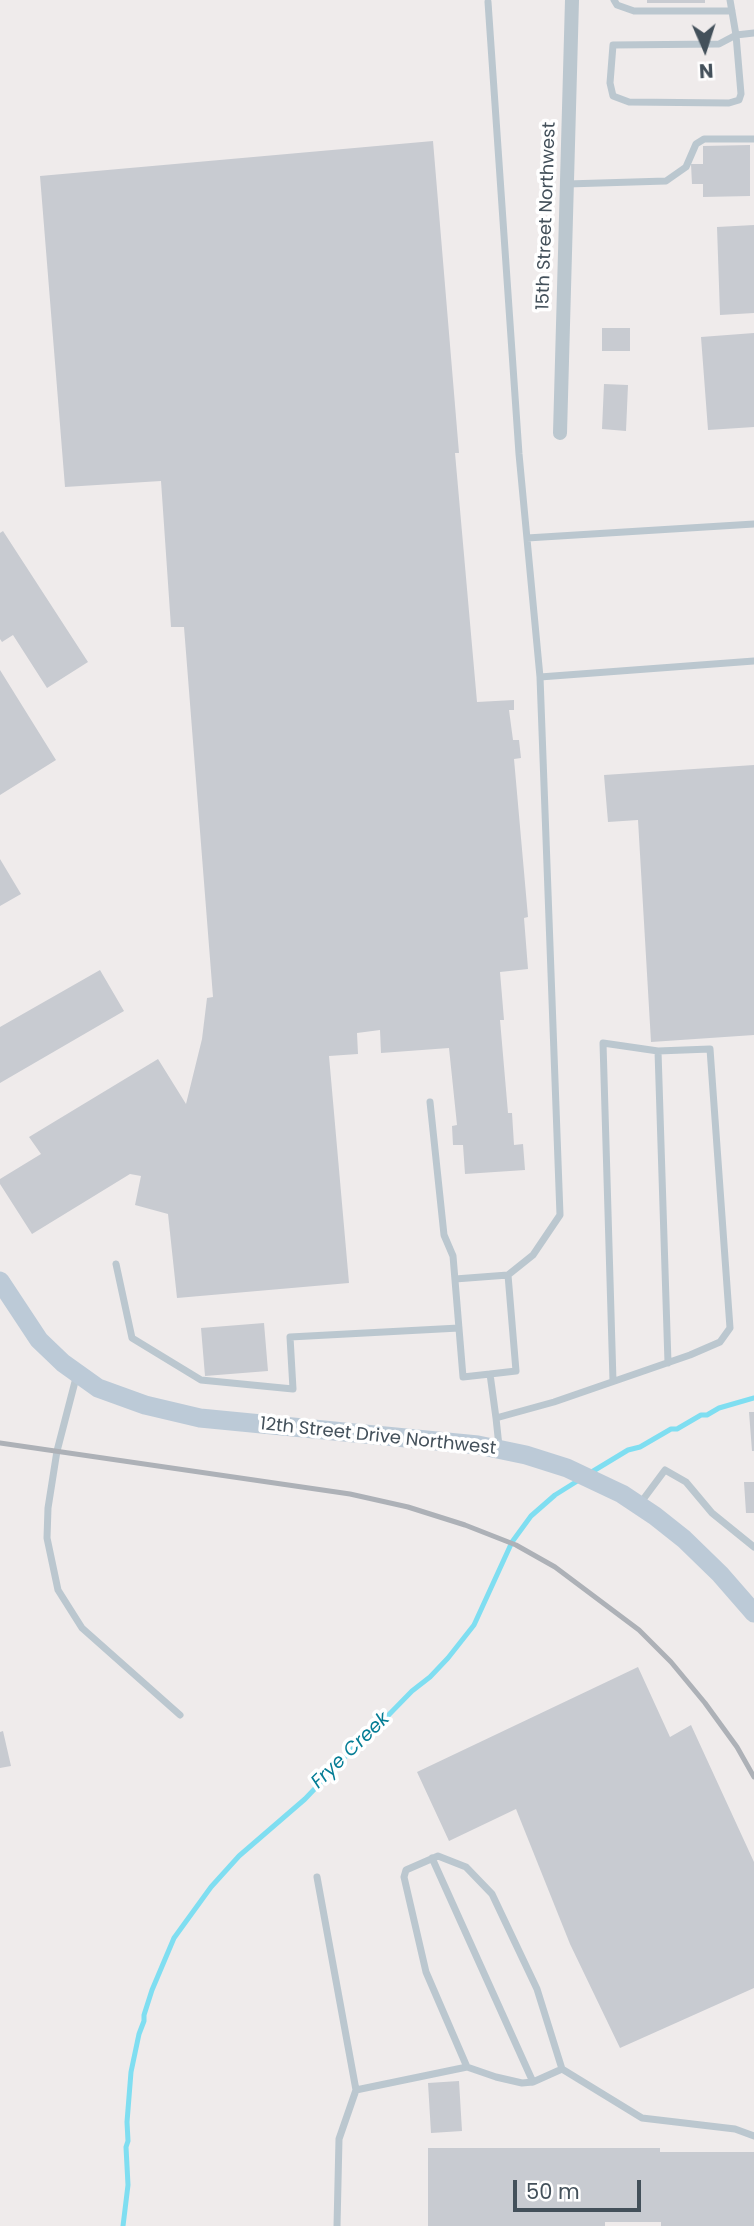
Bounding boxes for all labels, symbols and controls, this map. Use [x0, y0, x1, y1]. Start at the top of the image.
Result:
north arrow [670, 14, 740, 84]
text: N [698, 57, 714, 84]
street label: 15th Street Northwest [533, 122, 561, 310]
street label: 12th Street Drive Northwest [259, 1414, 497, 1460]
water label: Frye Creek [307, 1708, 395, 1794]
scale bar [516, 2166, 644, 2210]
text: 50 m [526, 2177, 580, 2206]

